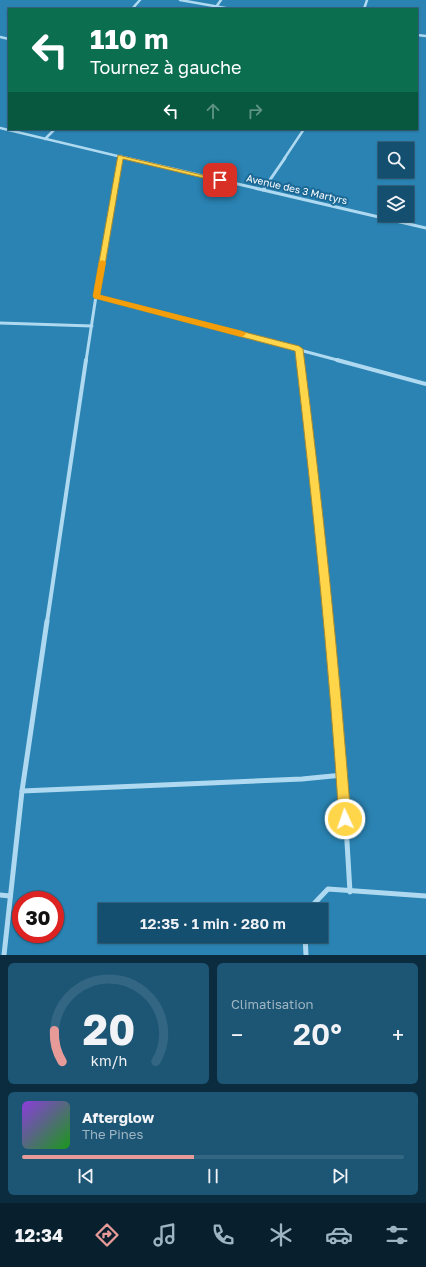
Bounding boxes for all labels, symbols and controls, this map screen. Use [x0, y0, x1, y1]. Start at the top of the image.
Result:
text: 110 m [90, 22, 169, 55]
icon: left [24, 24, 76, 76]
text: Tournez à gauche [90, 56, 242, 78]
icon: left [160, 100, 182, 122]
icon: ahead [202, 100, 224, 122]
icon: right [244, 100, 266, 122]
map controls [378, 142, 414, 222]
button: search [378, 142, 414, 178]
pin [203, 163, 237, 197]
icon: arrive [209, 169, 231, 191]
street label: Avenue des 3 Martyrs [245, 172, 349, 206]
button: layers [378, 186, 414, 222]
position arrow [324, 798, 366, 840]
speed limit sign: 30 [12, 891, 64, 943]
text: 12:35 · 1 min · 280 m [140, 914, 286, 932]
text: Climatisation [231, 996, 313, 1012]
text: 20 [82, 1003, 135, 1053]
text: 20° [293, 1016, 342, 1052]
text: − [231, 1021, 243, 1048]
text: + [392, 1021, 404, 1048]
text: km/h [90, 1051, 127, 1068]
text: Afterglow [82, 1108, 154, 1126]
text: The Pines [82, 1126, 143, 1142]
icon: previous [75, 1165, 97, 1187]
icon: pause [202, 1165, 224, 1187]
icon: next [329, 1165, 351, 1187]
icon: directions [93, 1221, 121, 1249]
icon: music [151, 1221, 179, 1249]
icon: phone [209, 1221, 237, 1249]
icon: climate [267, 1221, 295, 1249]
icon: car [325, 1221, 353, 1249]
icon: filters [383, 1221, 411, 1249]
text: 12:34 [15, 1224, 63, 1246]

